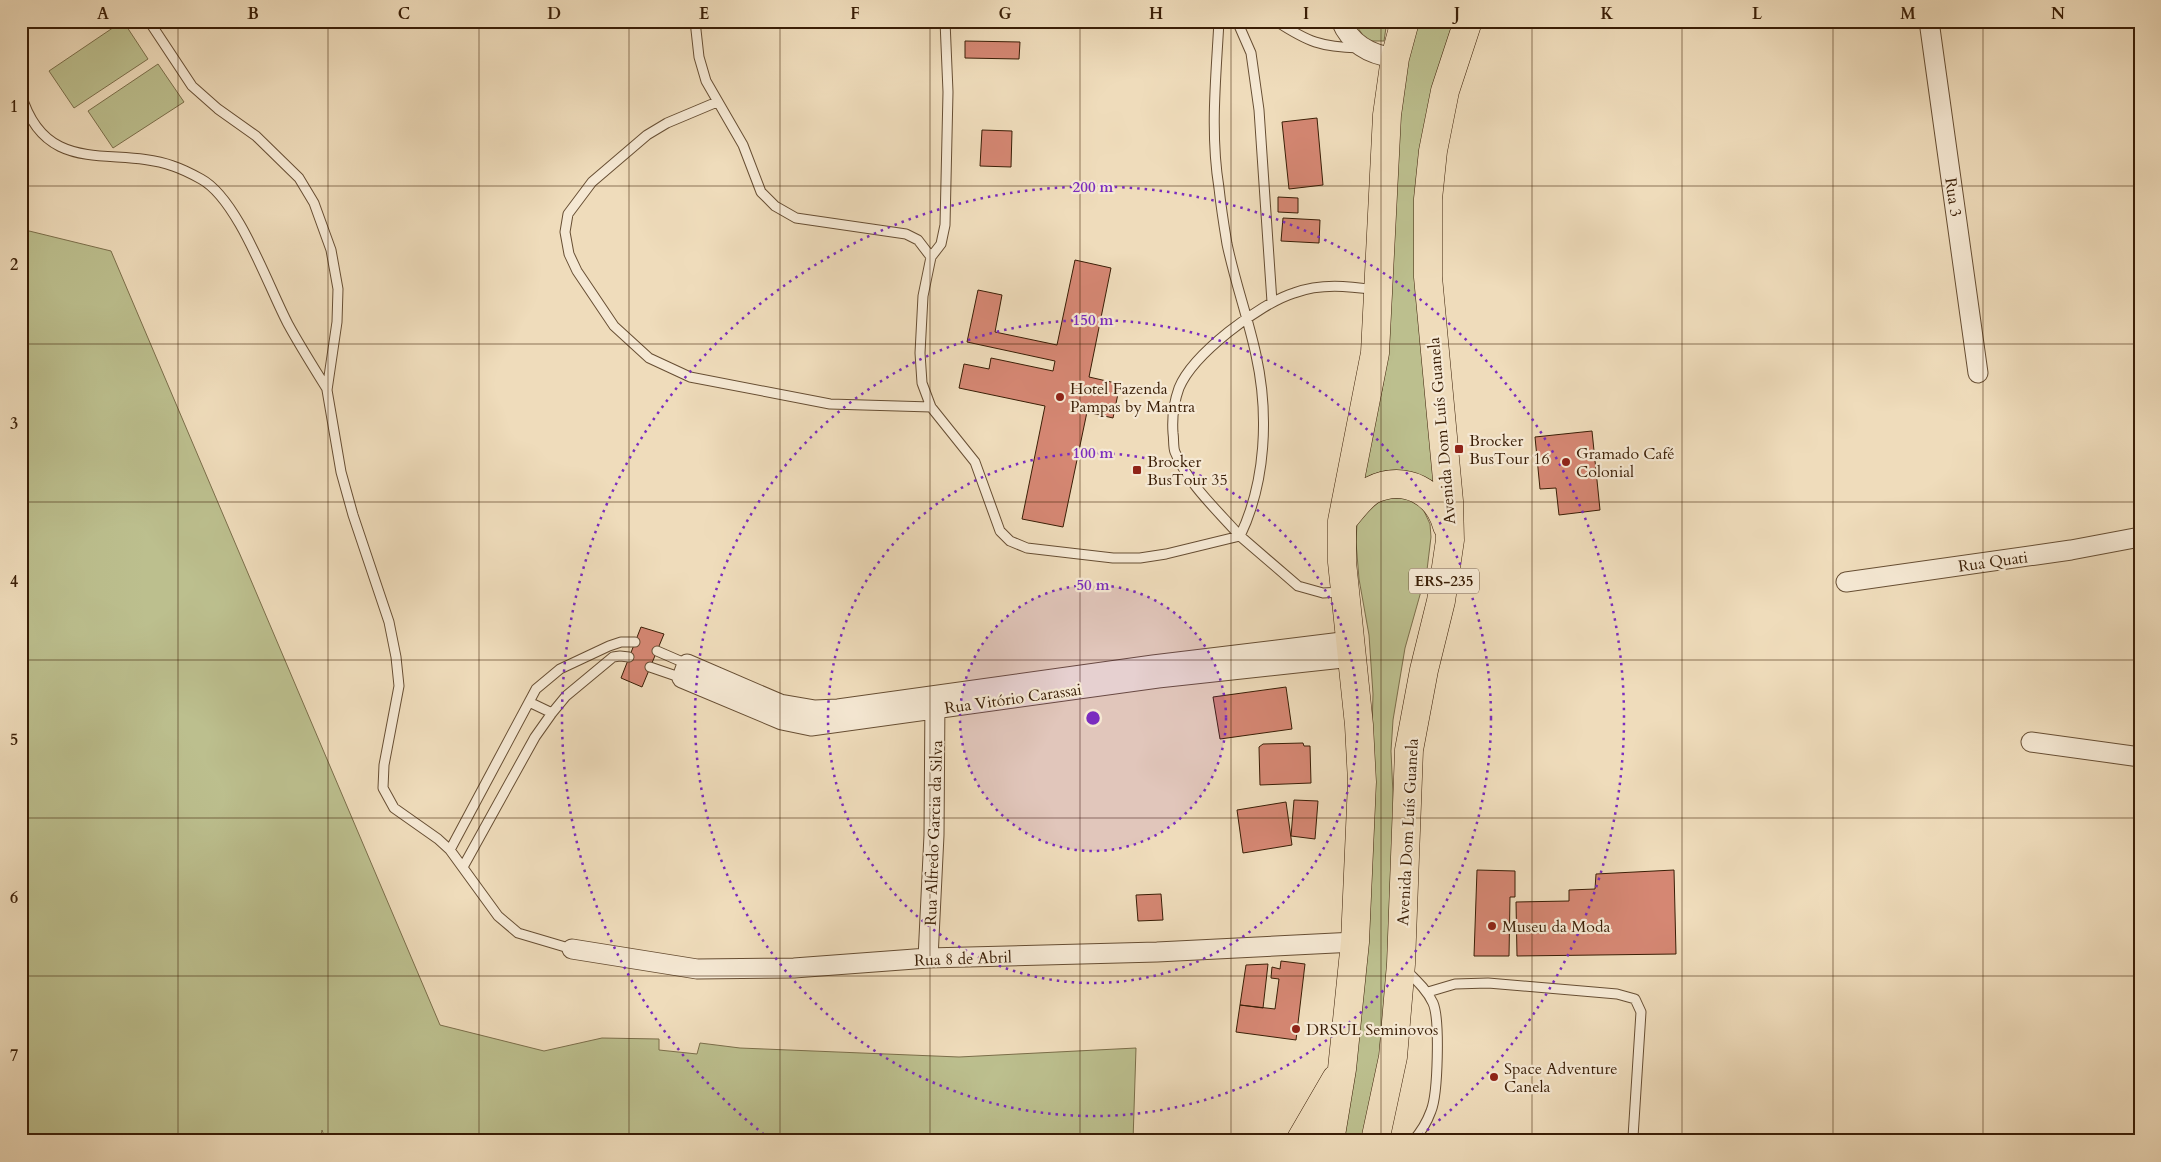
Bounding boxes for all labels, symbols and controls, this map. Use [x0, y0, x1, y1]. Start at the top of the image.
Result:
text: A [97, 3, 109, 25]
text: B [247, 3, 259, 25]
text: C [398, 3, 410, 25]
text: D [547, 3, 561, 25]
text: E [699, 3, 709, 25]
text: F [850, 3, 860, 25]
text: G [998, 3, 1012, 25]
text: H [1149, 3, 1163, 25]
text: I [1303, 3, 1309, 25]
text: J [1452, 3, 1460, 25]
text: K [1601, 3, 1614, 25]
text: L [1752, 3, 1763, 25]
text: M [1900, 3, 1916, 25]
text: N [2051, 3, 2065, 25]
text: 1 [10, 96, 18, 118]
street label: Rua 3 [1939, 176, 1967, 218]
text: 200 m [1073, 177, 1114, 197]
text: 2 [10, 254, 18, 276]
text: 150 m [1073, 310, 1114, 330]
street label: Avenida Dom Luís Guanela [1423, 336, 1461, 525]
place label: Hotel Fazenda Pampas by Mantra [1070, 378, 1195, 418]
marker: Hotel Fazenda Pampas by Mantra [1054, 391, 1066, 403]
text: 3 [10, 413, 18, 435]
place label: Brocker BusTour 16 [1469, 430, 1550, 470]
text: 100 m [1073, 443, 1114, 463]
marker: Brocker BusTour 16 [1453, 443, 1465, 455]
place label: Gramado Café Colonial [1576, 443, 1675, 483]
place label: Brocker BusTour 35 [1147, 451, 1228, 491]
marker: Gramado Café Colonial [1560, 456, 1572, 468]
marker: Brocker BusTour 35 [1131, 464, 1143, 476]
street label: Rua Quati [1957, 546, 2030, 578]
road number: ERS-235 [1409, 568, 1479, 594]
text: 4 [10, 571, 18, 593]
text: 50 m [1076, 575, 1110, 595]
street label: Rua Vitório Carassai [943, 678, 1084, 720]
centre of rings [1084, 709, 1102, 727]
text: 5 [10, 729, 18, 751]
street label: Avenida Dom Luís Guanela [1392, 738, 1424, 926]
street label: Rua Alfredo Garcia da Silva [920, 740, 948, 926]
text: 6 [10, 887, 18, 909]
place label: Museu da Moda [1502, 916, 1611, 938]
marker: Museu da Moda [1486, 920, 1498, 932]
street label: Rua 8 de Abril [914, 946, 1012, 972]
place label: DRSUL Seminovos [1306, 1019, 1438, 1041]
marker: DRSUL Seminovos [1290, 1023, 1302, 1035]
text: 7 [10, 1045, 18, 1067]
place label: Space Adventure Canela [1504, 1058, 1618, 1098]
marker: Space Adventure Canela [1488, 1071, 1500, 1083]

